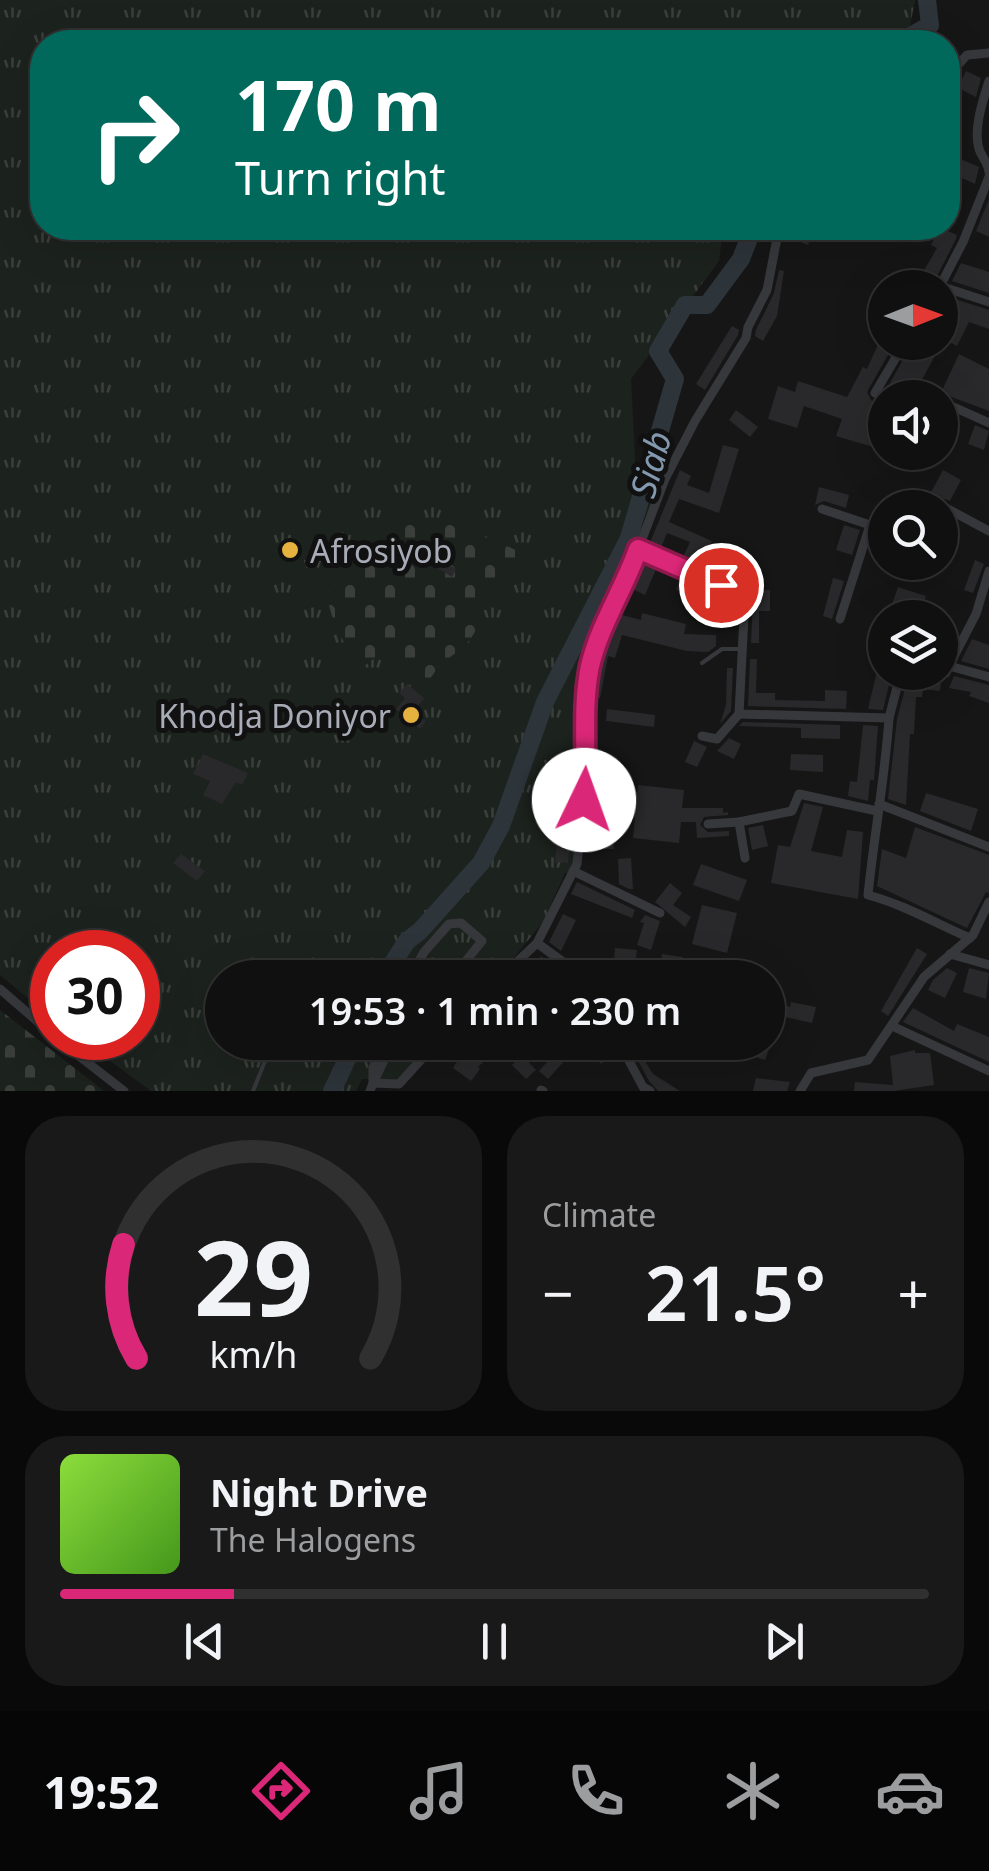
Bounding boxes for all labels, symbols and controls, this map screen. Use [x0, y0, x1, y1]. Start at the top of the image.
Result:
text: 170 m [235, 56, 442, 152]
icon: right [70, 70, 200, 200]
text: Turn right [235, 147, 446, 208]
north arrow [868, 270, 958, 360]
map controls [868, 270, 958, 690]
button: sound [868, 380, 958, 470]
water label: Siab [618, 425, 682, 503]
button: search [868, 490, 958, 580]
place label: Afrosiyob [310, 529, 452, 572]
marker: Afrosiyob [279, 539, 301, 561]
pin [679, 543, 764, 628]
icon: arrive [694, 558, 749, 613]
button: layers [868, 600, 958, 690]
place label: Khodja Doniyor [158, 694, 391, 737]
marker: Khodja Doniyor [400, 704, 422, 726]
position arrow [532, 748, 636, 852]
speed limit sign: 30 [30, 930, 160, 1060]
text: 19:53 · 1 min · 230 m [309, 984, 681, 1036]
text: Climate [542, 1193, 656, 1236]
text: 29 [194, 1205, 313, 1346]
text: 21.5° [645, 1241, 826, 1343]
text: − [542, 1255, 573, 1330]
text: + [898, 1255, 929, 1330]
text: km/h [210, 1330, 297, 1378]
text: Night Drive [210, 1466, 428, 1518]
text: The Halogens [210, 1518, 416, 1561]
icon: previous [177, 1614, 232, 1669]
icon: pause [467, 1614, 522, 1669]
icon: next [757, 1614, 812, 1669]
icon: directions [246, 1756, 316, 1826]
icon: music [404, 1756, 474, 1826]
icon: phone [561, 1756, 631, 1826]
icon: climate [718, 1756, 788, 1826]
icon: car [875, 1756, 945, 1826]
text: 19:52 [44, 1761, 159, 1822]

